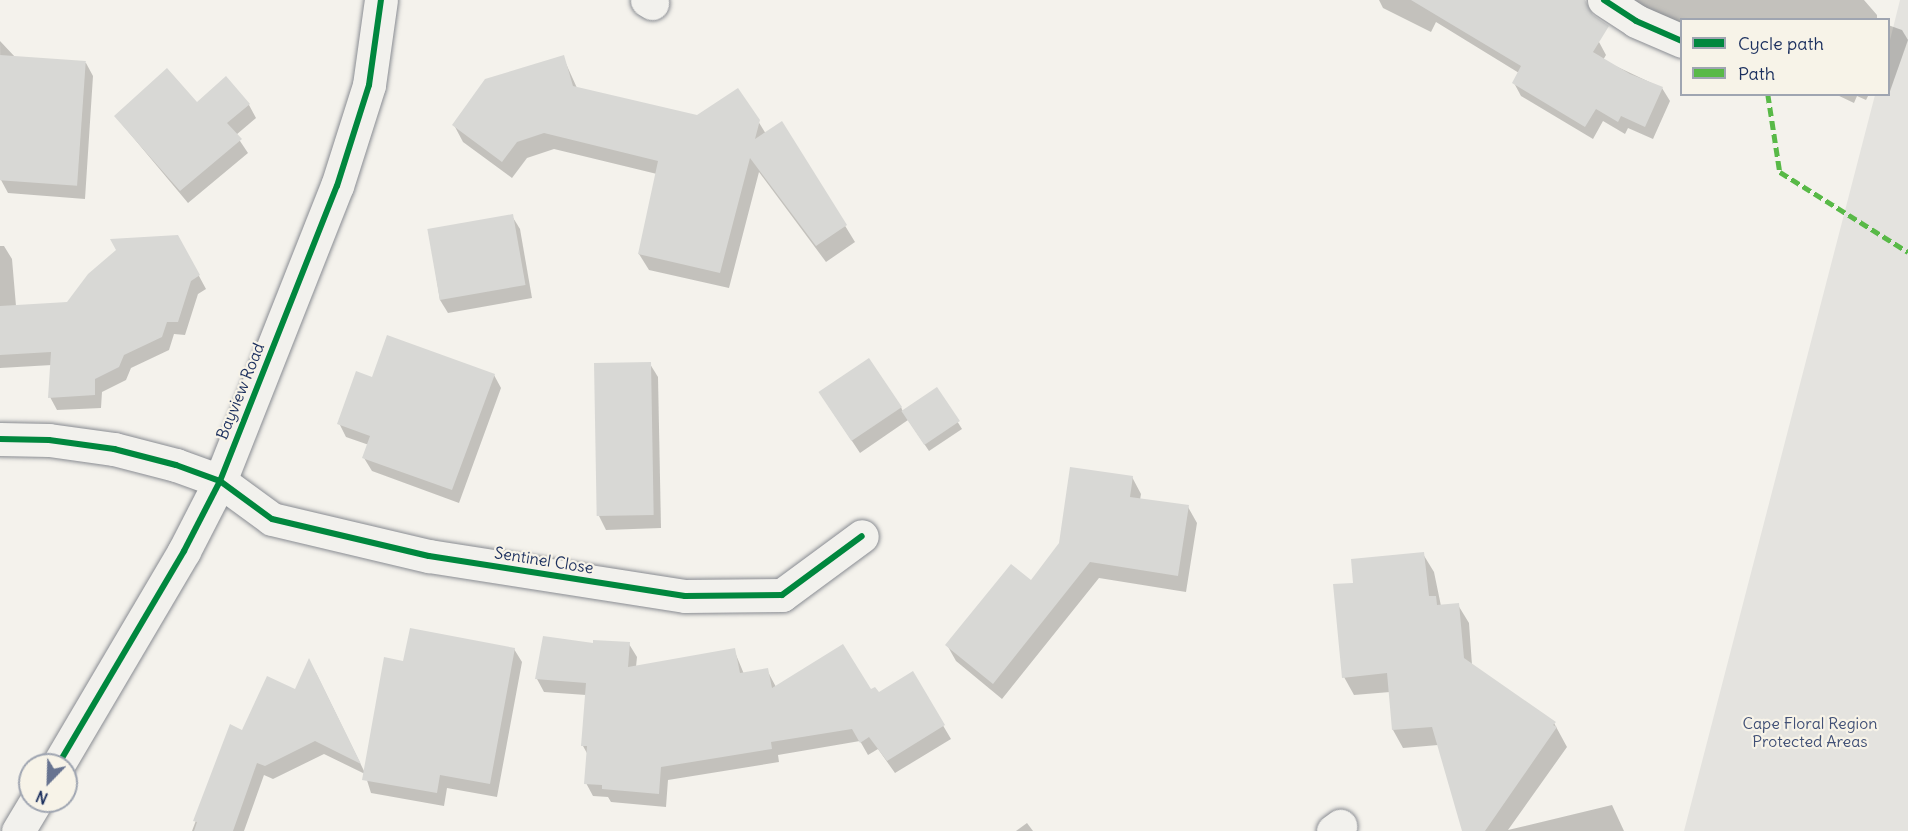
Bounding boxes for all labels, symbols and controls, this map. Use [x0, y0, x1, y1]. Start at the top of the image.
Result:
legend [1680, 18, 1890, 96]
text: Cycle path [1738, 32, 1824, 55]
text: Path [1738, 62, 1775, 85]
street label: Bayview Road [212, 340, 268, 442]
street label: Sentinel Close [493, 543, 595, 577]
park label: Cape Floral Region Protected Areas [1743, 713, 1877, 751]
north arrow [18, 753, 78, 813]
text: N [33, 786, 51, 809]

